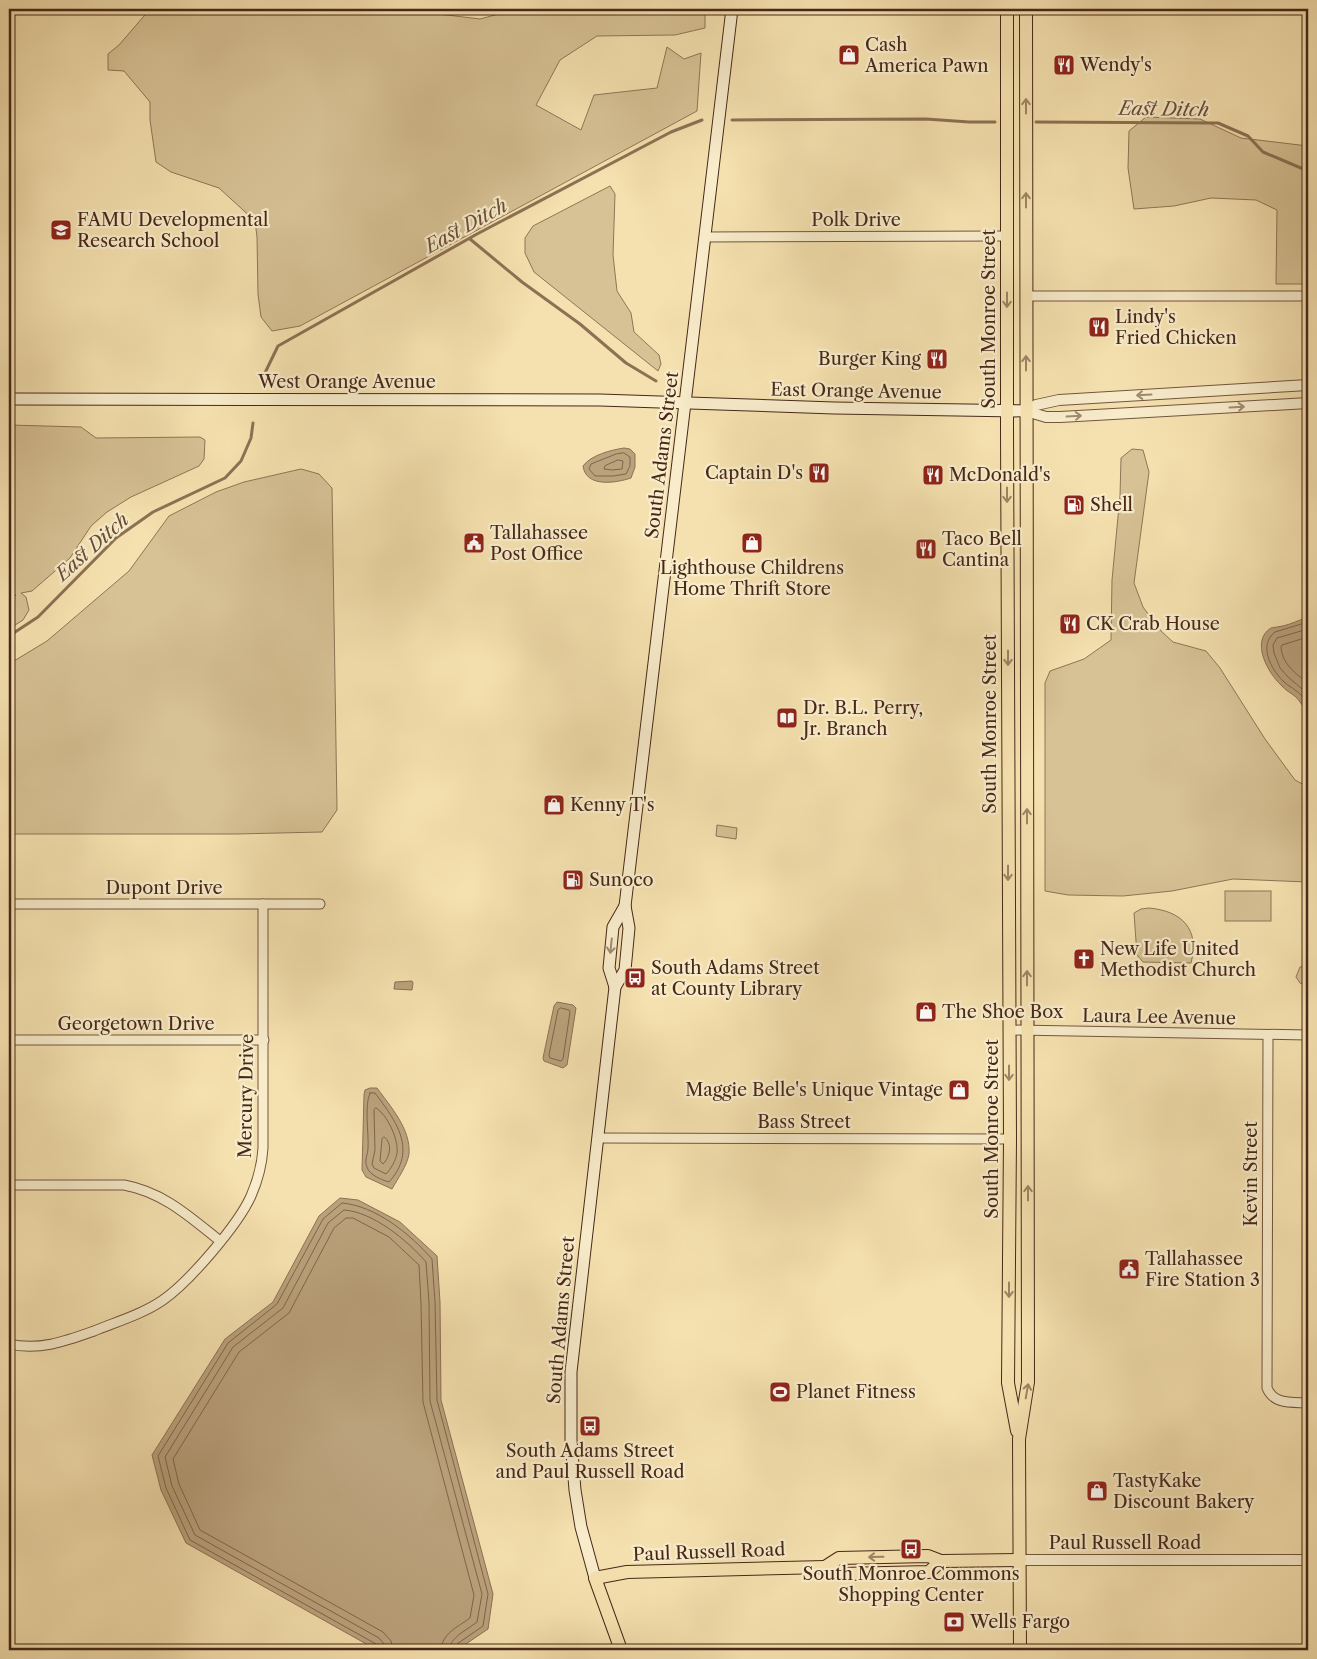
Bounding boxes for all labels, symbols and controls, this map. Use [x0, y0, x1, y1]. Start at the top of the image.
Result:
place label: Cash America Pawn [864, 34, 989, 77]
shop icon: Cash America Pawn [837, 43, 861, 67]
restaurant icon: Wendy's [1052, 53, 1076, 77]
place label: Wendy's [1079, 54, 1152, 76]
water label: East Ditch [1117, 97, 1210, 121]
one-way arrow [1021, 98, 1031, 114]
one-way arrow [1021, 192, 1031, 208]
water label: East Ditch [419, 194, 511, 259]
place label: FAMU Developmental Research School [77, 209, 268, 252]
street label: Polk Drive [811, 209, 901, 231]
school or university icon: FAMU Developmental Research School [49, 218, 73, 242]
street label: South Monroe Street [978, 229, 1000, 409]
one-way arrow [1002, 291, 1012, 307]
place label: Lindy's Fried Chicken [1115, 306, 1237, 349]
restaurant icon: Lindy's Fried Chicken [1087, 315, 1111, 339]
restaurant icon: Burger King [925, 347, 949, 371]
place label: Burger King [818, 348, 921, 370]
one-way arrow [1021, 355, 1031, 371]
street label: South Adams Street [641, 369, 683, 540]
street label: West Orange Avenue [257, 371, 436, 393]
street label: East Orange Avenue [770, 379, 942, 403]
one-way arrow [1136, 390, 1152, 399]
one-way arrow [1228, 402, 1244, 411]
one-way arrow [1066, 412, 1082, 421]
restaurant icon: Captain D's [807, 461, 831, 485]
place label: Captain D's [705, 462, 803, 484]
restaurant icon: McDonald's [921, 463, 945, 487]
place label: McDonald's [949, 464, 1051, 486]
one-way arrow [1002, 486, 1012, 503]
fuel station icon: Shell [1062, 493, 1086, 517]
place label: Shell [1090, 494, 1133, 516]
water label: East Ditch [49, 508, 133, 587]
place label: Tallahassee Post Office [490, 522, 588, 565]
place label: Taco Bell Cantina [942, 528, 1022, 571]
public building icon: Tallahassee Post Office [462, 531, 486, 555]
shop icon: Lighthouse Childrens Home Thrift Store [740, 531, 764, 555]
restaurant icon: Taco Bell Cantina [914, 537, 938, 561]
place label: Lighthouse Childrens Home Thrift Store [660, 557, 844, 600]
restaurant icon: CK Crab House [1058, 612, 1082, 636]
place label: CK Crab House [1086, 613, 1220, 635]
street label: South Monroe Street [979, 634, 1001, 814]
one-way arrow [1003, 649, 1013, 665]
place label: Dr. B.L. Perry, Jr. Branch [800, 697, 923, 740]
library icon: Dr. B.L. Perry, Jr. Branch [775, 706, 799, 730]
shop icon: Kenny T's [542, 793, 566, 817]
place label: Kenny T's [570, 794, 655, 816]
one-way arrow [1022, 808, 1032, 824]
one-way arrow [1003, 864, 1013, 880]
fuel station icon: Sunoco [561, 868, 585, 892]
place label: Sunoco [589, 869, 654, 891]
street label: Dupont Drive [105, 877, 223, 899]
one-way arrow [606, 937, 616, 953]
place label: New Life United Methodist Church [1100, 938, 1256, 981]
church icon: New Life United Methodist Church [1072, 947, 1096, 971]
place label: South Adams Street at County Library [651, 957, 820, 1000]
bus stop icon: South Adams Street at County Library [623, 966, 647, 990]
one-way arrow [1022, 970, 1032, 986]
shop icon: The Shoe Box [914, 1000, 938, 1024]
place label: The Shoe Box [942, 1001, 1064, 1023]
street label: Laura Lee Avenue [1082, 1005, 1236, 1029]
street label: Georgetown Drive [57, 1013, 215, 1035]
street label: Mercury Drive [234, 1034, 258, 1158]
street label: South Monroe Street [981, 1039, 1003, 1219]
one-way arrow [1004, 1064, 1014, 1080]
shop icon: Maggie Belle's Unique Vintage [947, 1078, 971, 1102]
place label: Maggie Belle's Unique Vintage [685, 1079, 943, 1101]
street label: Bass Street [757, 1111, 851, 1133]
street label: Kevin Street [1240, 1121, 1262, 1227]
one-way arrow [1023, 1185, 1033, 1202]
street label: South Adams Street [543, 1234, 579, 1405]
place label: Tallahassee Fire Station 3 [1145, 1248, 1260, 1291]
public building icon: Tallahassee Fire Station 3 [1117, 1257, 1141, 1281]
one-way arrow [1004, 1282, 1014, 1298]
sports icon: Planet Fitness [768, 1380, 792, 1404]
place label: Planet Fitness [796, 1381, 916, 1403]
one-way arrow [1022, 1383, 1032, 1399]
bus stop icon: South Adams Street and Paul Russell Road [578, 1414, 602, 1438]
place label: South Adams Street and Paul Russell Road [496, 1440, 684, 1483]
place label: TastyKake Discount Bakery [1113, 1470, 1255, 1513]
shop icon: TastyKake Discount Bakery [1085, 1479, 1109, 1503]
street label: Paul Russell Road [1049, 1532, 1201, 1554]
bus stop icon: South Monroe Commons Shopping Center [899, 1537, 923, 1561]
street label: Paul Russell Road [632, 1538, 786, 1566]
one-way arrow [868, 1553, 884, 1562]
place label: South Monroe Commons Shopping Center [802, 1563, 1020, 1606]
bank icon: Wells Fargo [942, 1610, 966, 1634]
place label: Wells Fargo [969, 1611, 1070, 1633]

